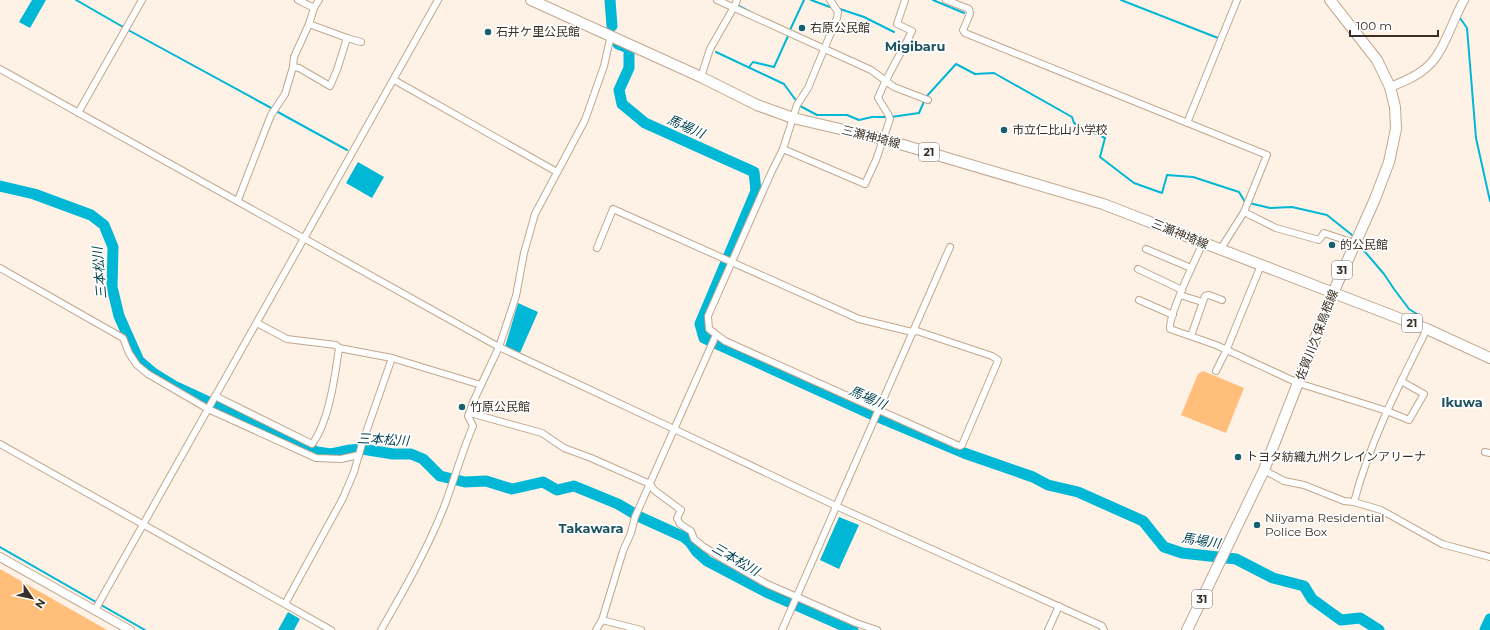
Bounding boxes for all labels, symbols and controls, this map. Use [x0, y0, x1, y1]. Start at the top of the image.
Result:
scale bar [1350, 12, 1438, 38]
text: 100 m [1356, 18, 1392, 33]
place label: 右原公民館 [810, 20, 870, 35]
marker: 右原公民館 [797, 23, 807, 33]
place label: 石井ケ里公民館 [496, 24, 580, 39]
marker: 石井ケ里公民館 [483, 27, 493, 37]
district label: Migibaru [885, 38, 945, 54]
water label: 馬場川 [665, 111, 709, 142]
street label: 三瀬神埼線 [840, 122, 902, 151]
place label: 市立仁比山小学校 [1012, 122, 1108, 137]
marker: 市立仁比山小学校 [999, 125, 1009, 135]
road number: 21 [919, 143, 939, 161]
street label: 三瀬神埼線 [1150, 215, 1211, 252]
place label: 的公民館 [1340, 237, 1388, 252]
marker: 的公民館 [1327, 240, 1337, 250]
water label: 三本松川 [89, 244, 109, 300]
road number: 31 [1332, 261, 1352, 279]
street label: 佐賀川久保鳥栖線 [1292, 287, 1341, 382]
road number: 21 [1402, 314, 1422, 332]
water label: 馬場川 [847, 382, 891, 413]
district label: Ikuwa [1441, 394, 1483, 410]
place label: 竹原公民館 [470, 399, 530, 414]
marker: 竹原公民館 [457, 402, 467, 412]
water label: 三本松川 [357, 430, 411, 448]
place label: トヨタ紡織九州クレインアリーナ [1246, 449, 1426, 464]
marker: トヨタ紡織九州クレインアリーナ [1233, 452, 1243, 462]
place label: Niiyama Residential Police Box [1265, 510, 1384, 539]
district label: Takawara [558, 520, 624, 536]
marker: Niiyama Residential Police Box [1252, 520, 1262, 530]
water label: 馬場川 [1180, 529, 1223, 551]
water label: 三本松川 [709, 539, 764, 580]
north arrow [12, 578, 52, 618]
road number: 31 [1192, 590, 1212, 608]
text: N [32, 596, 49, 611]

